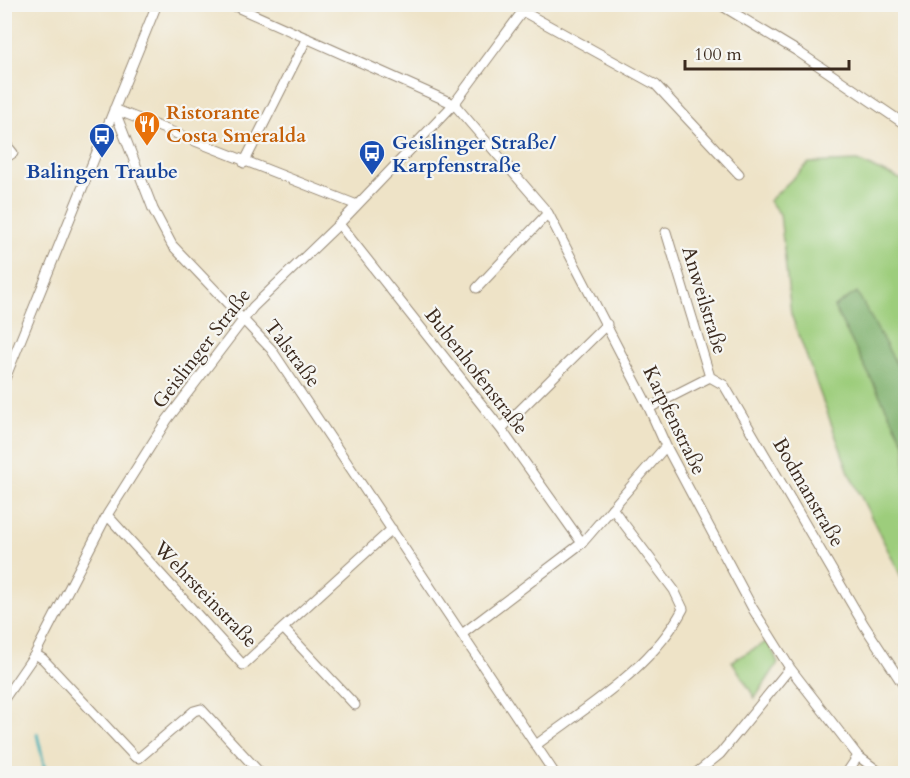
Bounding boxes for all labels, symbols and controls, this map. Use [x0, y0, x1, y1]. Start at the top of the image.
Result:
scale bar [685, 33, 848, 71]
text: 100 m [694, 42, 742, 67]
place label: Ristorante Costa Smeralda [166, 99, 306, 149]
restaurant icon: Ristorante Costa Smeralda [132, 109, 162, 147]
bus stop icon: Balingen Traube [87, 121, 117, 159]
place label: Geislinger Straße/ Karpfenstraße [392, 129, 557, 179]
bus stop icon: Geislinger Straße/ Karpfenstraße [357, 138, 387, 176]
place label: Balingen Traube [26, 158, 178, 185]
street label: Anweilstraße [675, 243, 734, 357]
street label: Geislinger Straße [146, 283, 257, 414]
street label: Bubenhofenstraße [419, 302, 535, 440]
street label: Talstraße [258, 314, 327, 393]
street label: Karpfenstraße [637, 361, 713, 479]
street label: Bodmanstraße [766, 433, 851, 552]
street label: Wehrsteinstraße [147, 534, 263, 654]

